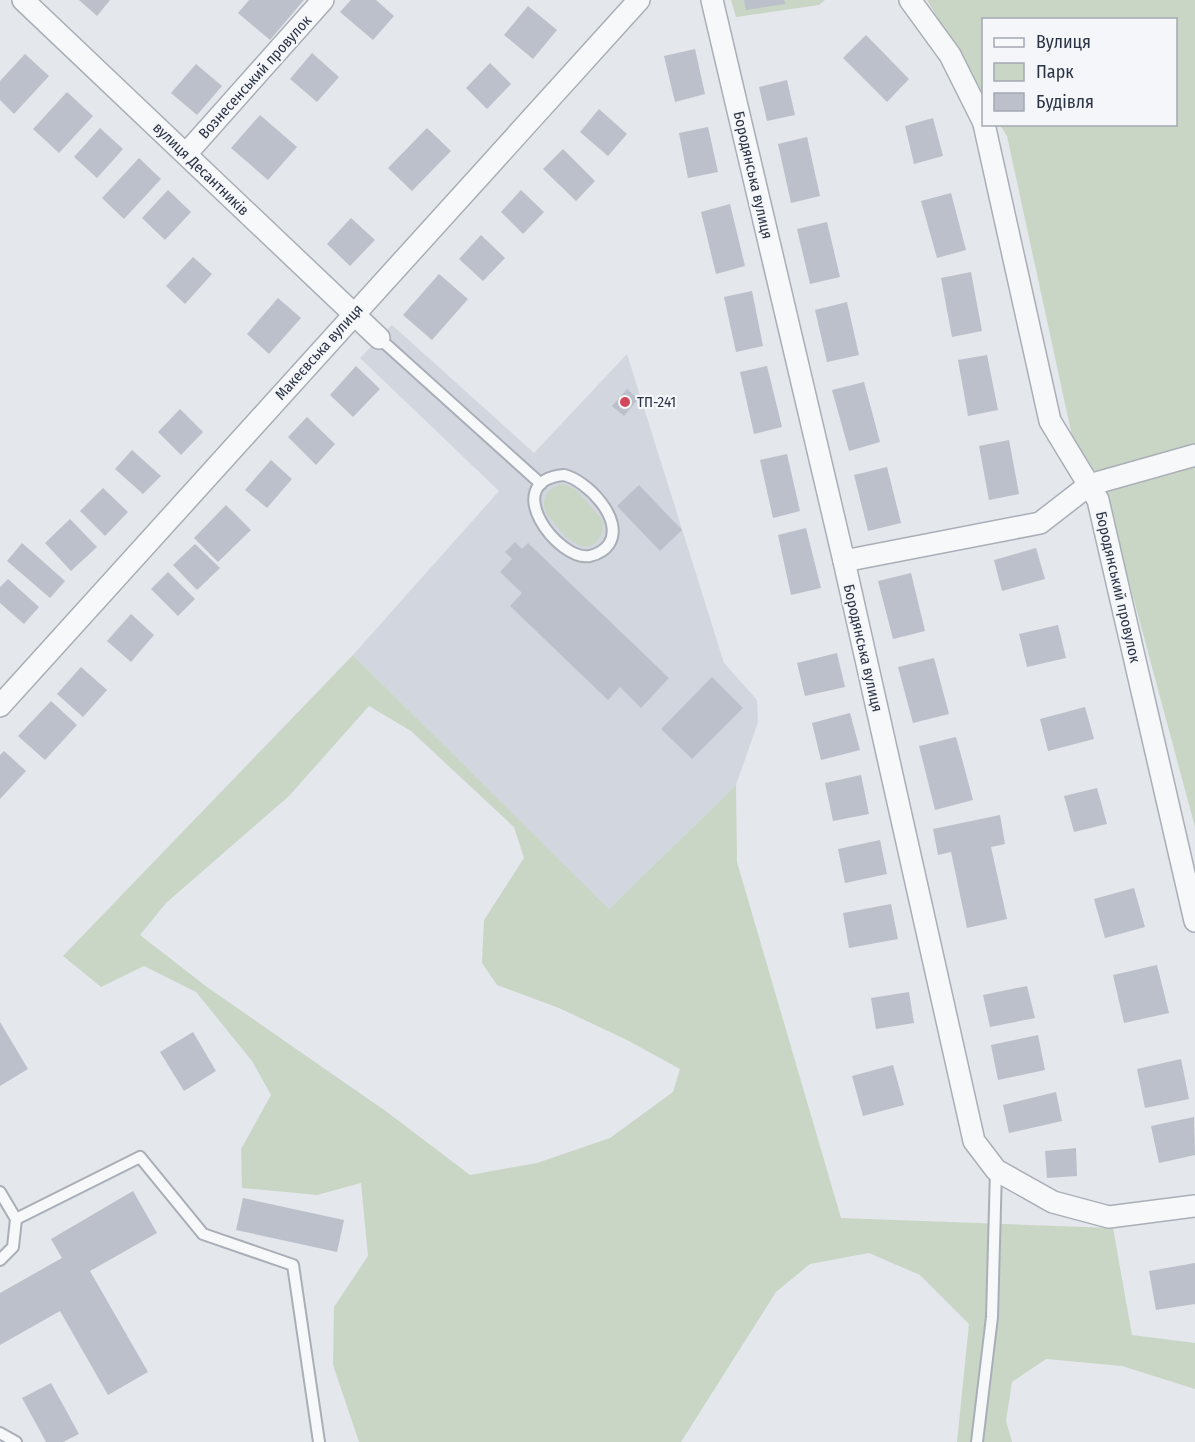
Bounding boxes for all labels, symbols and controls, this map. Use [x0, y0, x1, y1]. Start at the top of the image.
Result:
street label: Вознесенський провулок [195, 12, 315, 142]
legend [982, 18, 1177, 126]
text: Вулиця [1036, 31, 1091, 53]
text: Парк [1036, 61, 1074, 83]
text: Будівля [1036, 91, 1094, 113]
street label: Бородянська вулиця [730, 109, 776, 241]
street label: вулиця Десантників [149, 119, 253, 219]
street label: Макеєвська вулиця [271, 300, 367, 404]
place label: ТП-241 [637, 393, 676, 411]
marker: ТП-241 [618, 395, 632, 409]
street label: Бородянський провулок [1092, 510, 1144, 664]
street label: Бородянська вулиця [840, 582, 886, 714]

